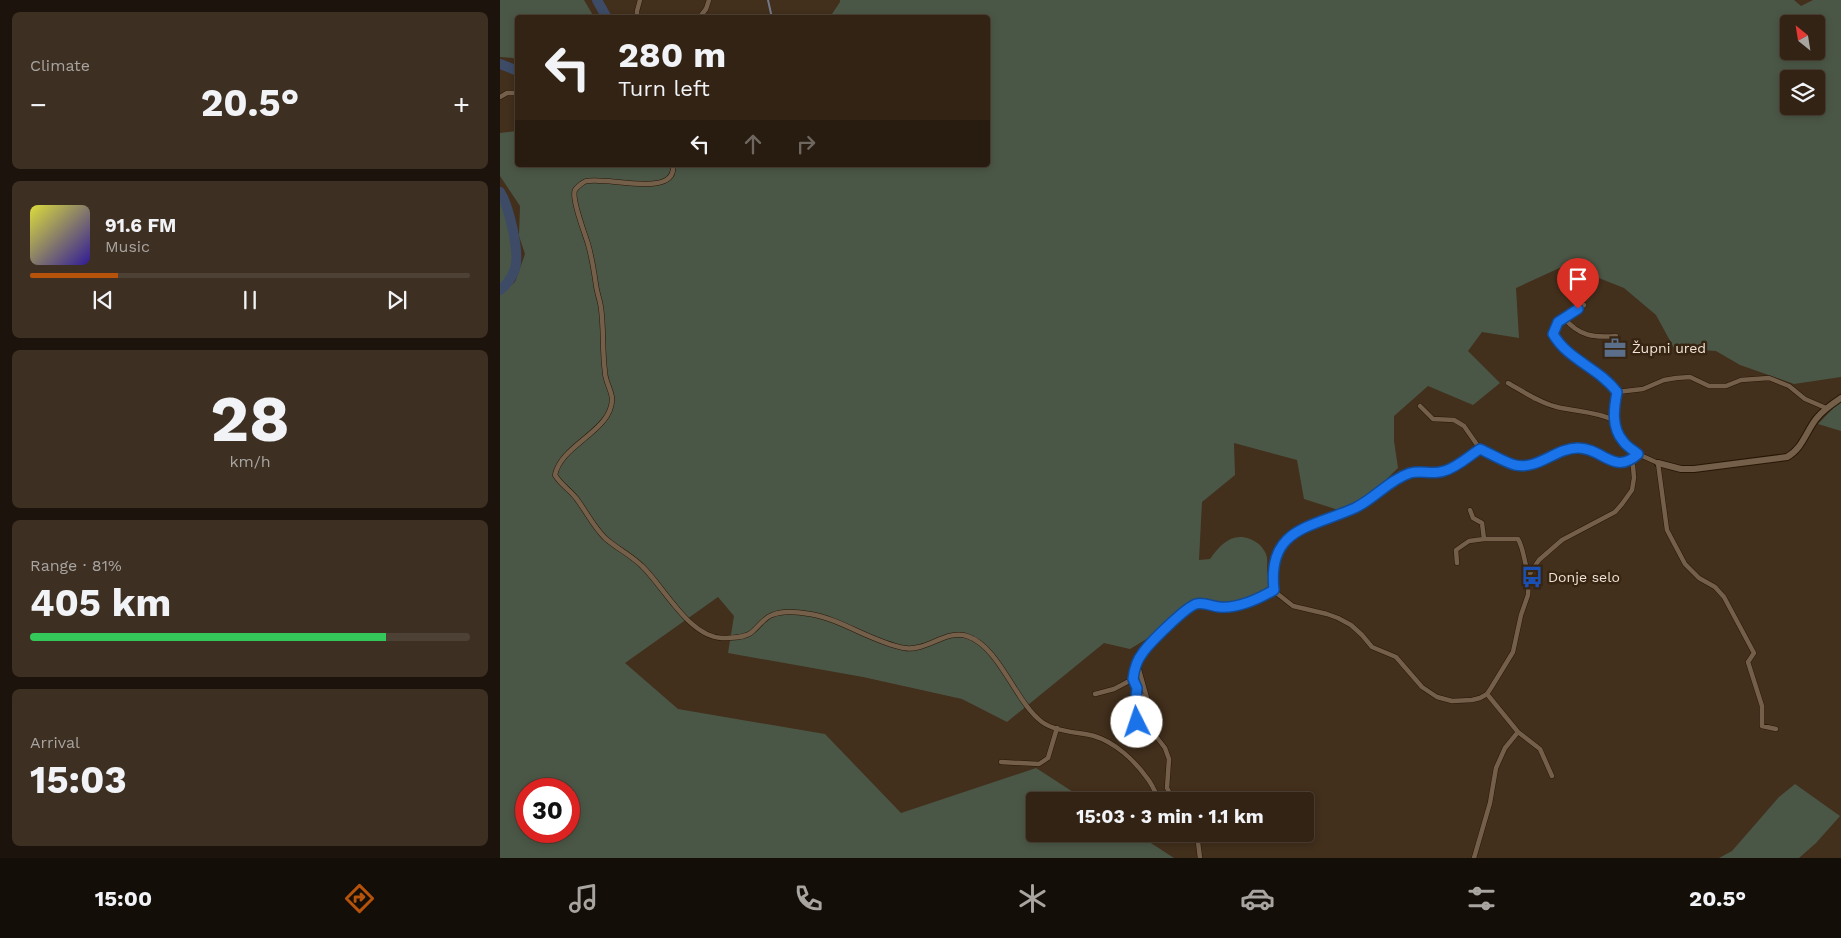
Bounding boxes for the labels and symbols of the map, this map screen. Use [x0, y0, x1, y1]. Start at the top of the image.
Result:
north arrow [1780, 15, 1825, 60]
pin [1557, 258, 1599, 309]
office icon: Župni ured [1602, 335, 1628, 361]
place label: Župni ured [1632, 340, 1706, 356]
bus stop icon: Donje selo [1519, 564, 1545, 590]
place label: Donje selo [1548, 569, 1620, 585]
position arrow [1110, 695, 1162, 747]
speed limit sign: 30 [515, 778, 580, 843]

